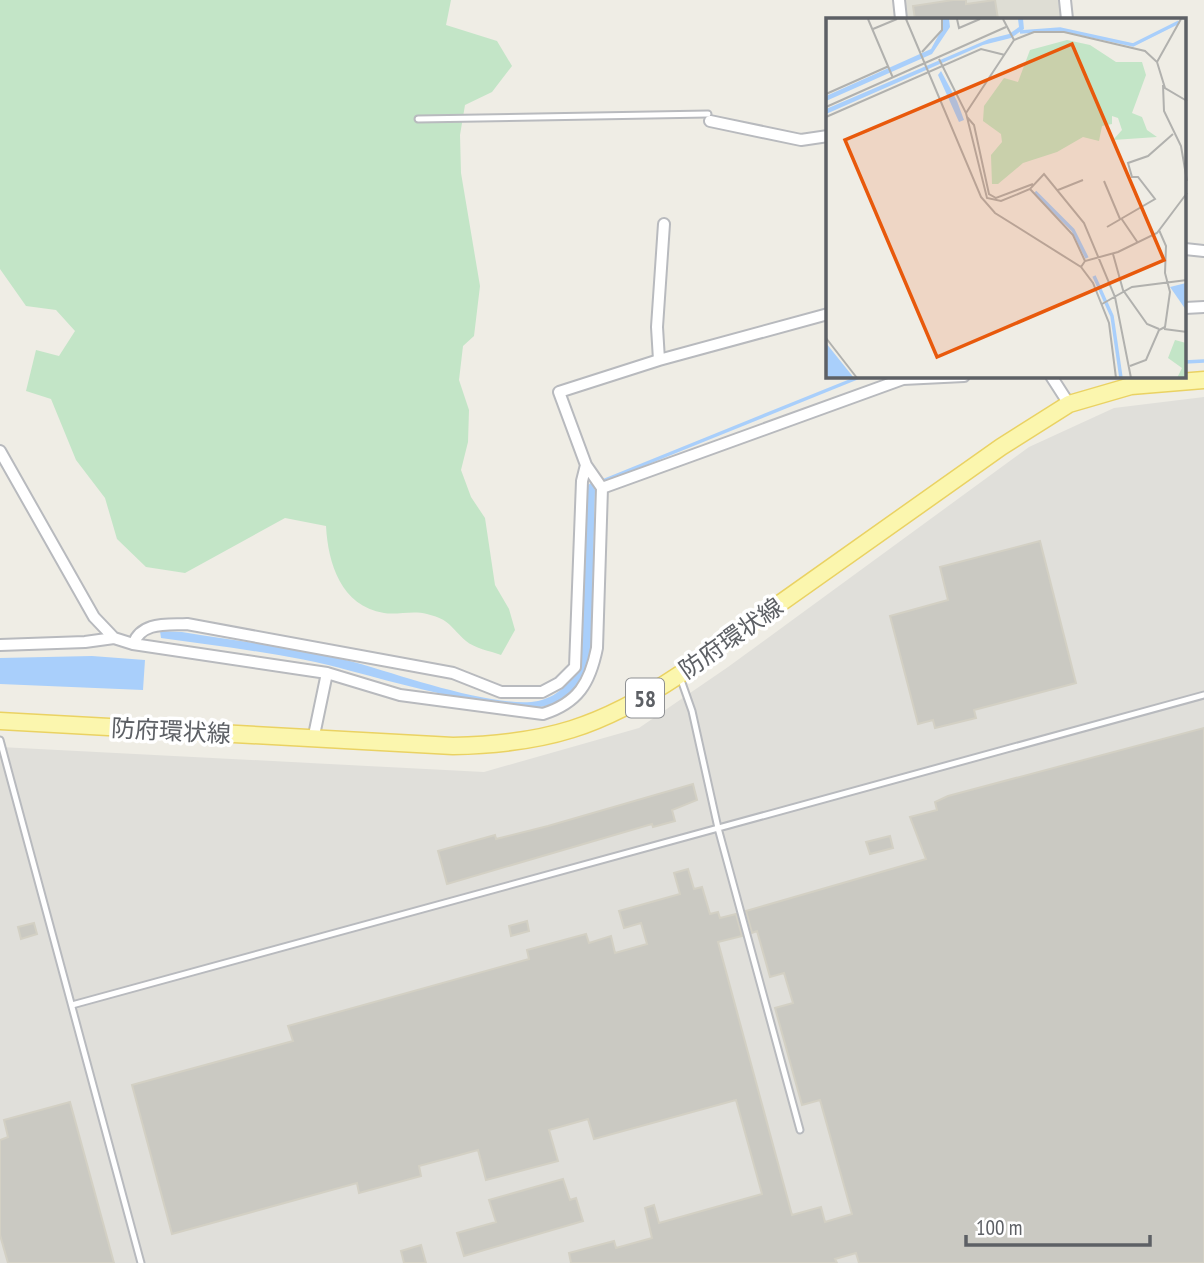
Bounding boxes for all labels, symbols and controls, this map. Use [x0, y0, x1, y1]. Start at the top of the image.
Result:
inset map [826, 18, 1186, 378]
street label: 防府環状線 [673, 591, 789, 685]
road number: 58 [626, 678, 664, 718]
street label: 防府環状線 [110, 712, 232, 750]
scale bar [966, 1204, 1150, 1248]
text: 100 m [976, 1214, 1022, 1241]

